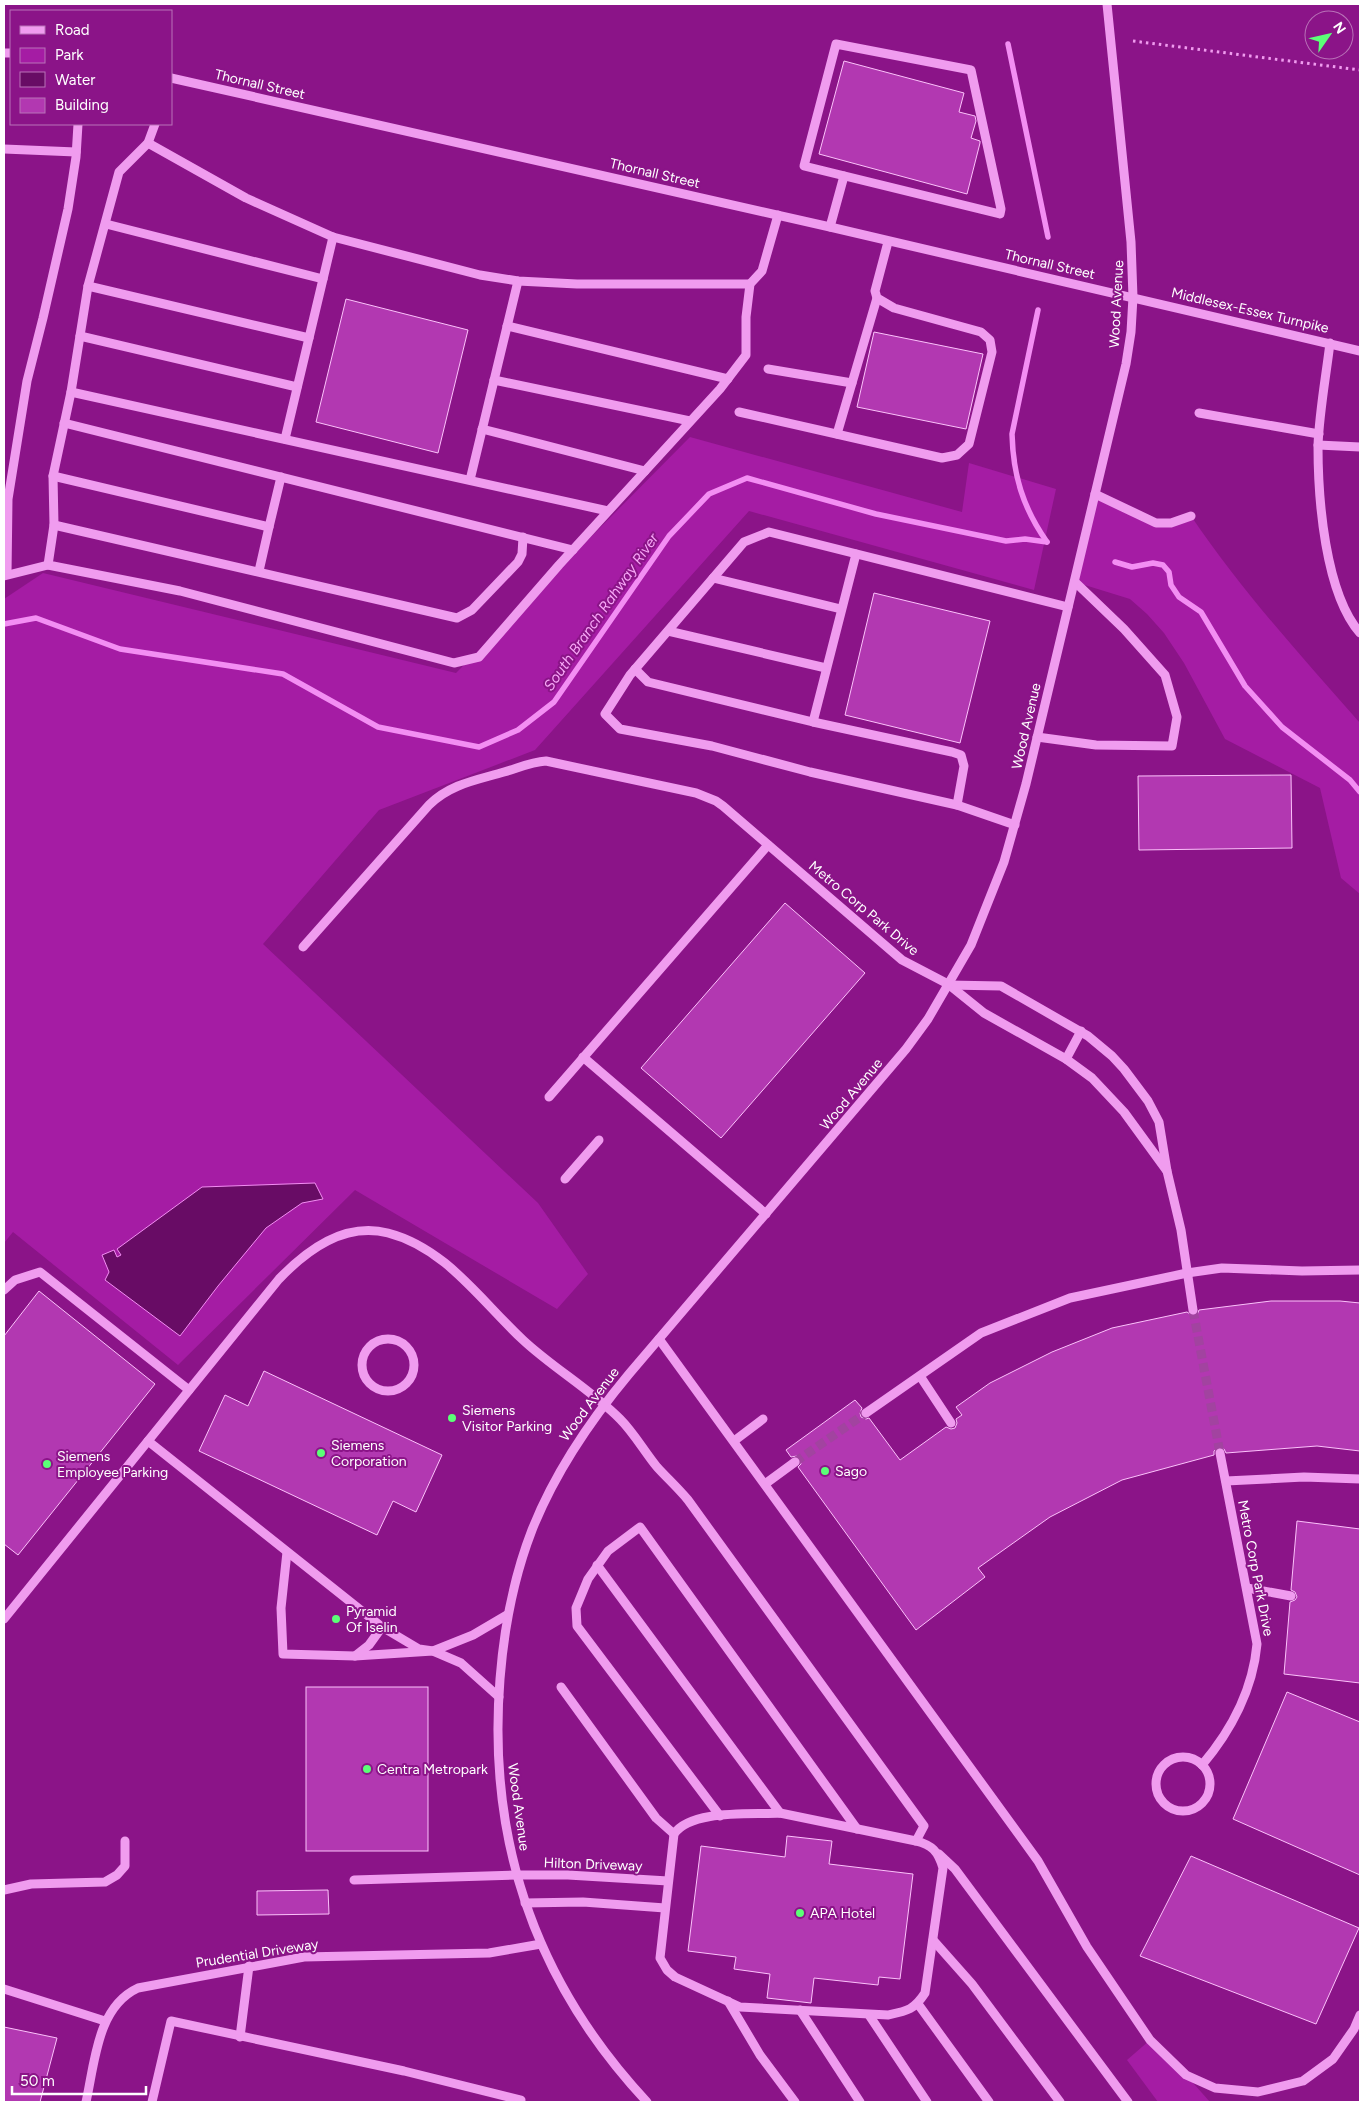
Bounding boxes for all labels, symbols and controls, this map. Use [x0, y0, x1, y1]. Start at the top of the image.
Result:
legend [10, 10, 172, 125]
north arrow [1304, 10, 1354, 60]
text: N [1329, 19, 1349, 37]
text: Road [55, 21, 90, 39]
text: Park [55, 46, 84, 64]
street label: Thornall Street [213, 66, 307, 103]
text: Water [55, 71, 95, 89]
text: Building [55, 96, 109, 114]
street label: Thornall Street [608, 155, 702, 192]
street label: Thornall Street [1003, 246, 1097, 283]
street label: Wood Avenue [1106, 259, 1127, 348]
street label: Middlesex-Essex Turnpike [1170, 284, 1331, 337]
water label: South Branch Rahway River [540, 529, 663, 694]
street label: Wood Avenue [1008, 681, 1045, 771]
street label: Metro Corp Park Drive [805, 857, 922, 960]
street label: Wood Avenue [817, 1055, 886, 1134]
street label: Wood Avenue [556, 1364, 623, 1445]
place label: Siemens Visitor Parking [462, 1402, 552, 1435]
marker: Siemens Visitor Parking [446, 1412, 458, 1424]
place label: Siemens Corporation [331, 1437, 407, 1470]
marker: Siemens Corporation [315, 1447, 327, 1459]
place label: Siemens Employee Parking [57, 1448, 168, 1481]
marker: Siemens Employee Parking [41, 1458, 53, 1470]
place label: Sago [835, 1463, 867, 1480]
marker: Sago [819, 1465, 831, 1477]
street label: Metro Corp Park Drive [1234, 1499, 1277, 1638]
place label: Pyramid Of Iselin [346, 1603, 398, 1636]
marker: Pyramid Of Iselin [330, 1613, 342, 1625]
place label: Centra Metropark [377, 1761, 488, 1778]
street label: Wood Avenue [504, 1762, 533, 1852]
marker: Centra Metropark [361, 1763, 373, 1775]
street label: Hilton Driveway [543, 1854, 643, 1875]
place label: APA Hotel [810, 1905, 875, 1922]
marker: APA Hotel [794, 1907, 806, 1919]
street label: Prudential Driveway [195, 1935, 320, 1972]
scale bar [12, 2064, 146, 2096]
text: 50 m [20, 2072, 55, 2090]

